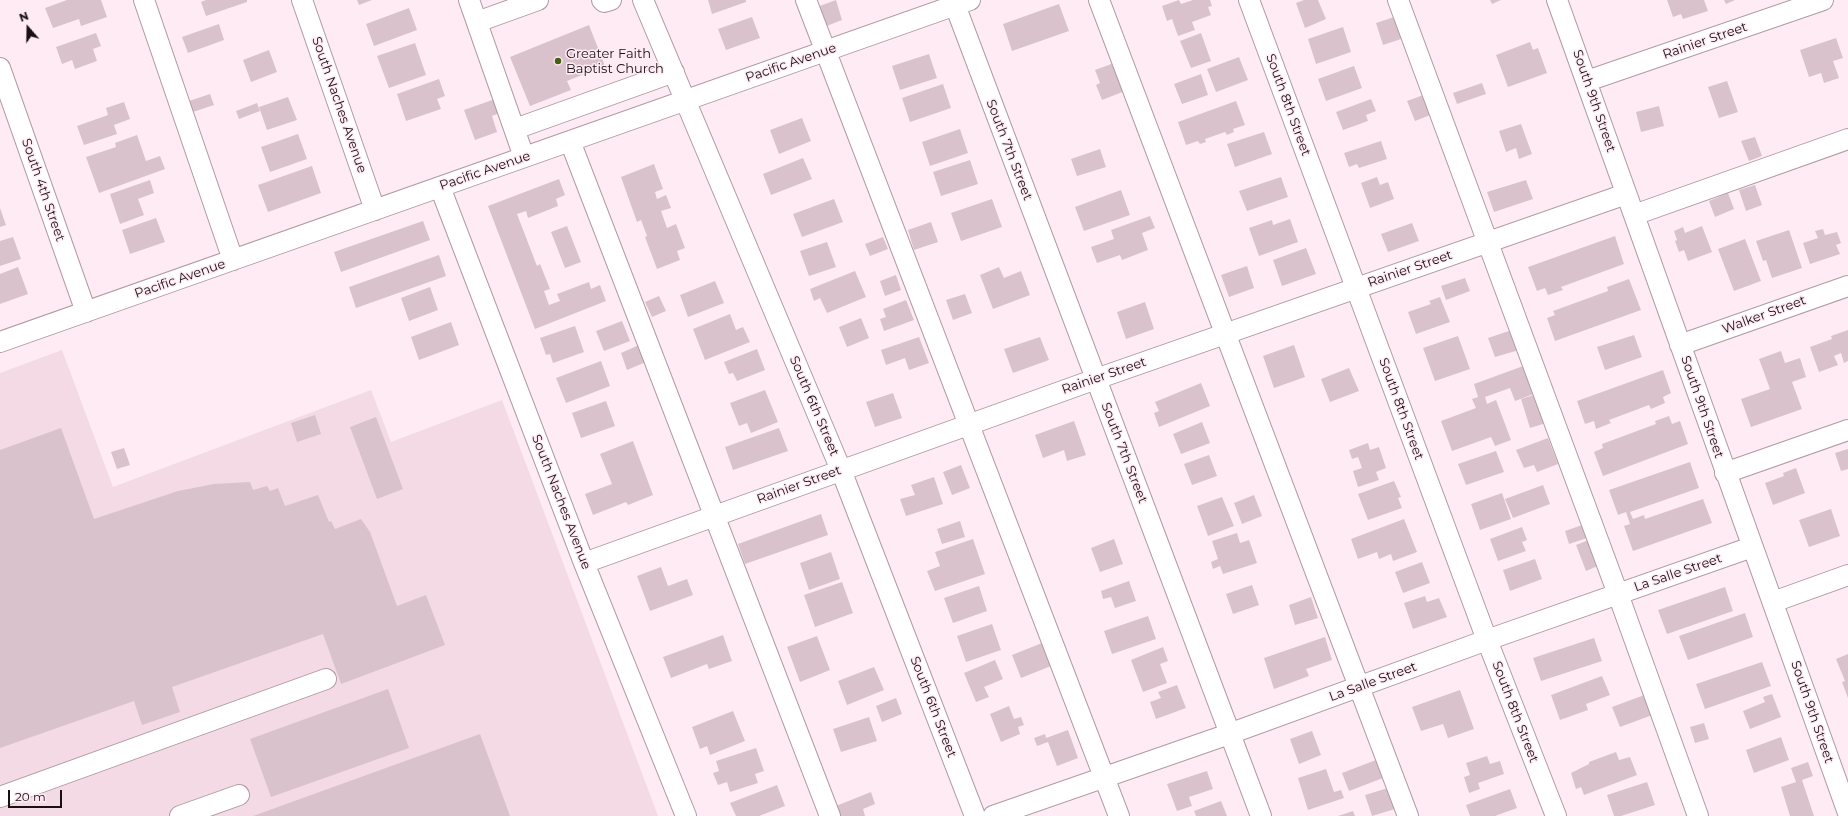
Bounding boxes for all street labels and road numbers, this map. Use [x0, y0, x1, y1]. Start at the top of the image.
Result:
street label: Rainier Street [1661, 19, 1749, 63]
street label: South Naches Avenue [308, 35, 370, 175]
street label: Pacific Avenue [743, 40, 839, 86]
street label: South 9th Street [1569, 48, 1619, 154]
street label: South 8th Street [1262, 52, 1314, 158]
street label: South 7th Street [983, 97, 1035, 203]
street label: South 4th Street [18, 137, 68, 243]
street label: Pacific Avenue [437, 148, 533, 194]
street label: Rainier Street [1366, 247, 1454, 291]
street label: Pacific Avenue [132, 256, 228, 302]
street label: Walker Street [1720, 293, 1808, 337]
street label: South 6th Street [786, 354, 842, 458]
street label: Rainier Street [1060, 354, 1148, 398]
street label: South 9th Street [1677, 354, 1727, 460]
street label: South 8th Street [1375, 356, 1427, 462]
street label: South 7th Street [1098, 400, 1150, 506]
street label: South Naches Avenue [528, 432, 594, 572]
street label: Rainier Street [755, 463, 843, 507]
street label: La Salle Street [1632, 551, 1724, 595]
street label: South 6th Street [907, 654, 959, 760]
street label: La Salle Street [1327, 659, 1419, 705]
street label: South 8th Street [1488, 659, 1542, 765]
street label: South 9th Street [1787, 659, 1837, 765]

